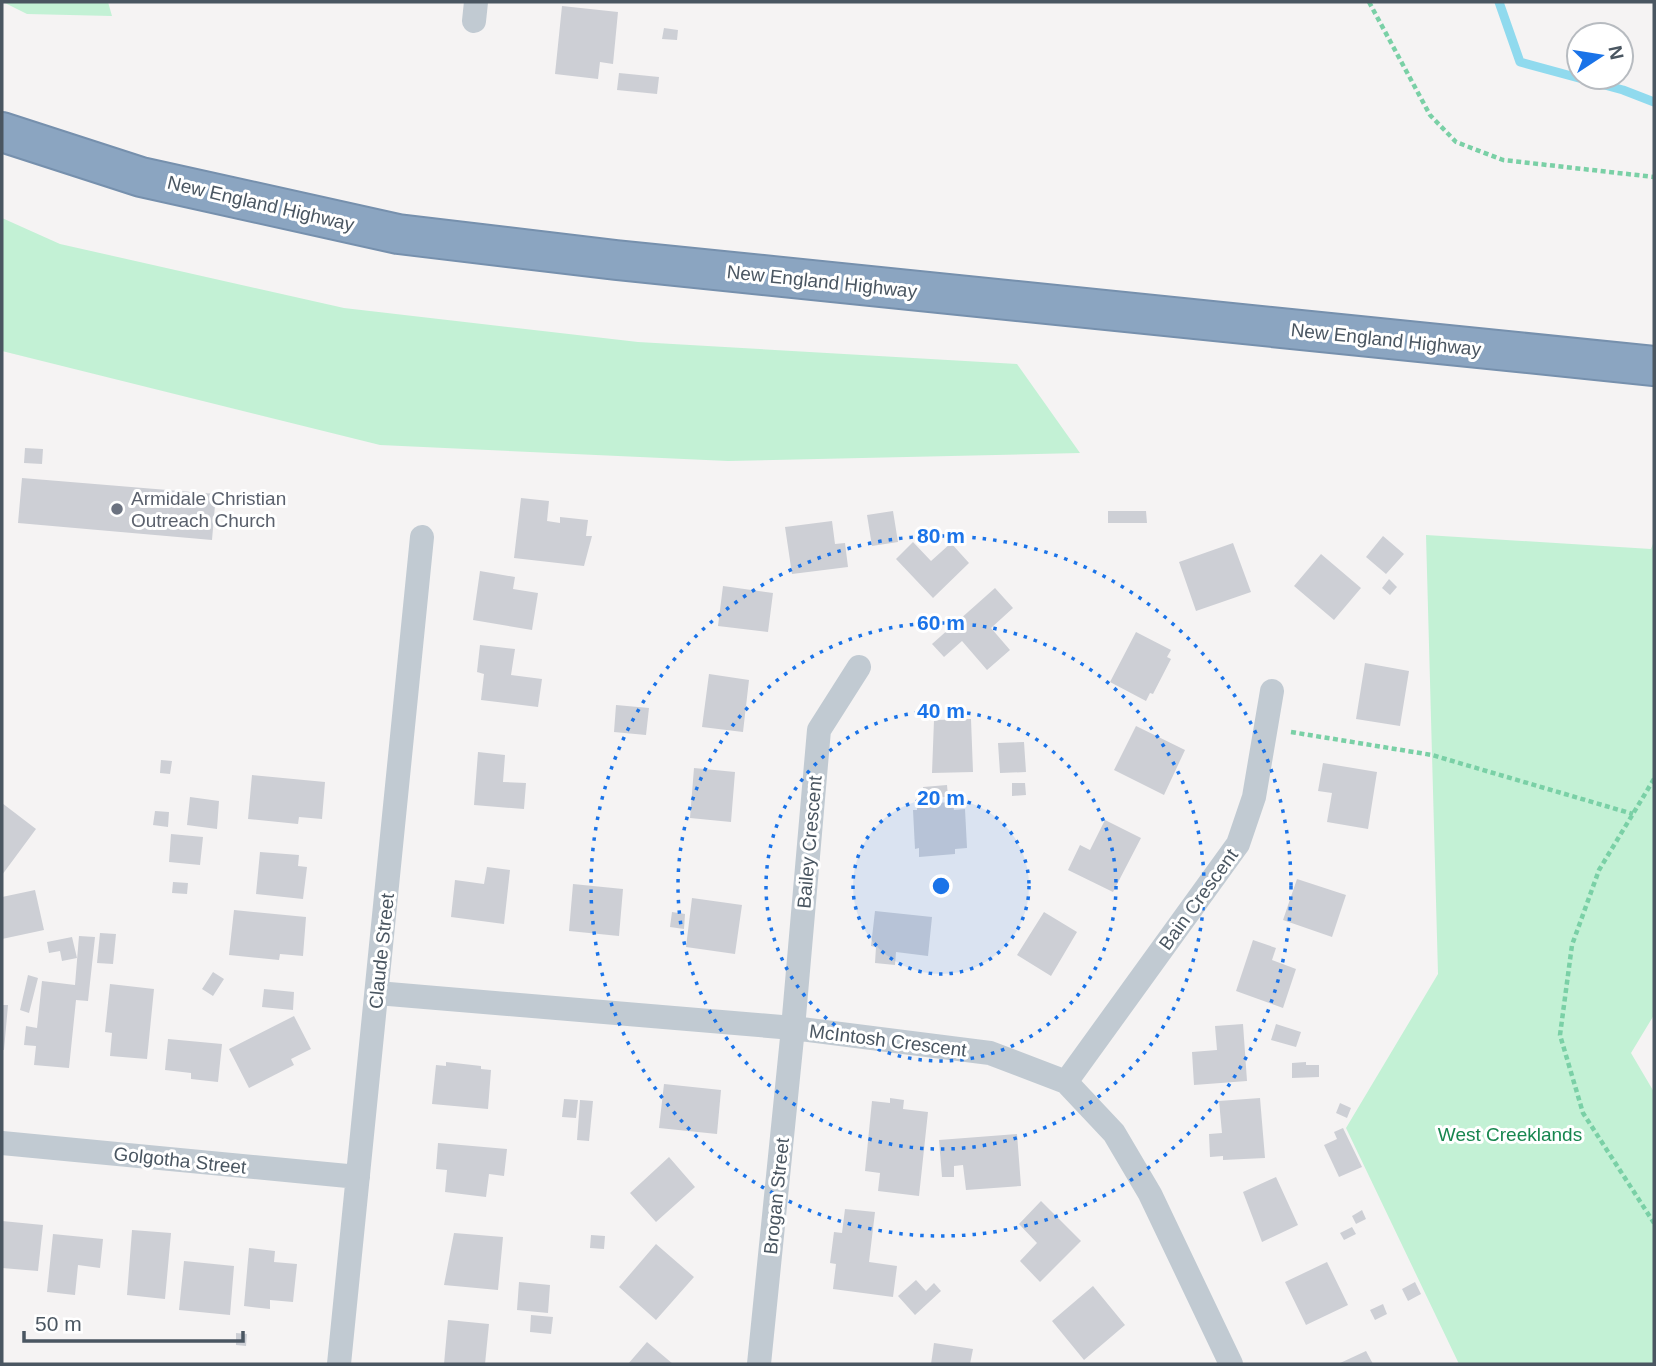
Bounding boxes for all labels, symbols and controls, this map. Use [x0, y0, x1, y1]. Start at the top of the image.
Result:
north arrow [1565, 21, 1635, 91]
text: N [1604, 44, 1628, 61]
street label: New England Highway [165, 172, 357, 235]
street label: New England Highway [726, 261, 919, 302]
street label: New England Highway [1290, 319, 1483, 360]
place label: Armidale Christian Outreach Church [131, 488, 286, 531]
marker: Armidale Christian Outreach Church [109, 501, 125, 517]
text: 80 m [917, 524, 965, 547]
text: 60 m [917, 611, 965, 634]
text: 40 m [917, 699, 965, 722]
street label: Bailey Crescent [793, 774, 826, 909]
text: 20 m [917, 786, 965, 809]
street label: Bain Crescent [1155, 844, 1242, 954]
centre of rings [929, 874, 953, 898]
street label: Claude Street [365, 891, 398, 1010]
street label: McIntosh Crescent [808, 1020, 969, 1061]
park label: West Creeklands [1438, 1124, 1582, 1145]
street label: Brogan Street [760, 1136, 793, 1255]
street label: Golgotha Street [113, 1143, 248, 1178]
scale bar [24, 1300, 243, 1344]
text: 50 m [35, 1312, 82, 1335]

